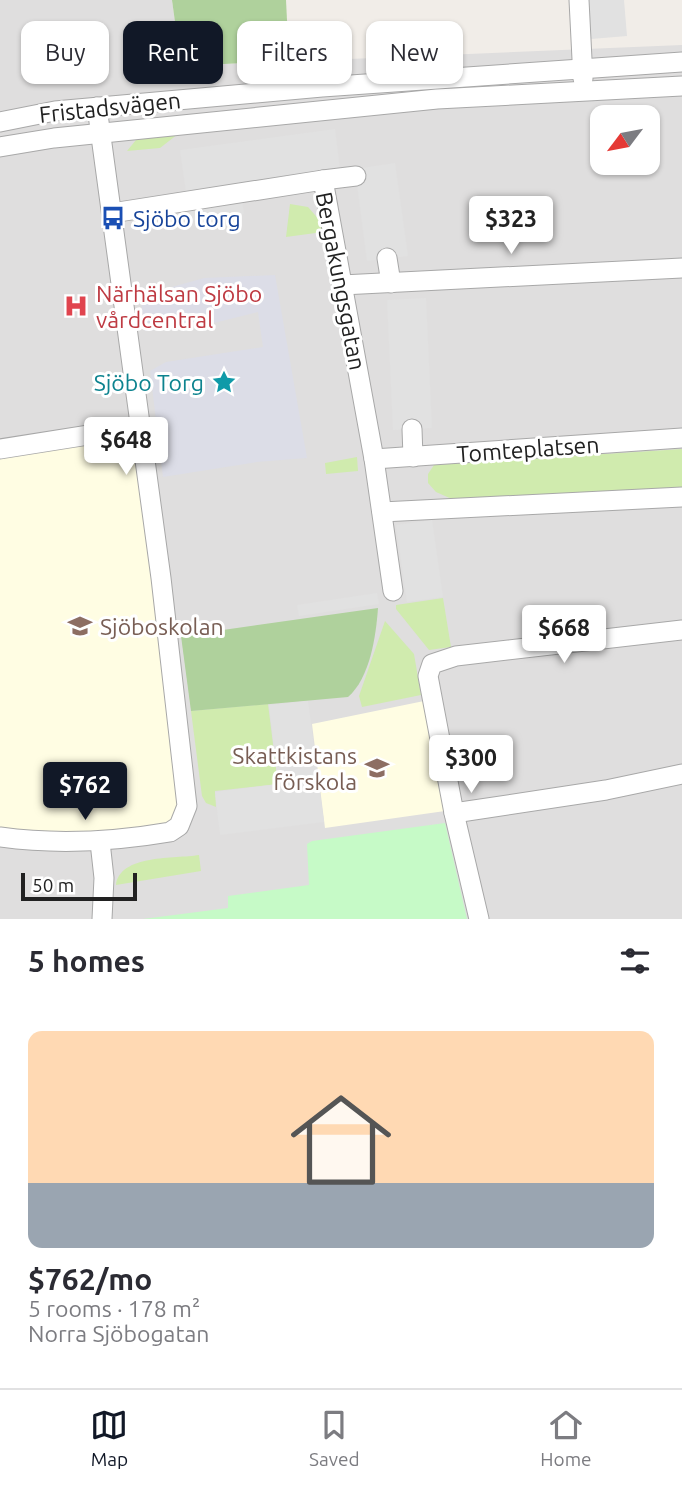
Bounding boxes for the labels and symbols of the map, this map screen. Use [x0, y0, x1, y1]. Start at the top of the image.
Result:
street label: Fristadsvägen [38, 87, 182, 127]
north arrow [590, 105, 660, 175]
street label: Bergakungsgatan [311, 190, 371, 372]
pin: $323 [470, 196, 552, 256]
bus stop icon: Sjöbo torg [99, 204, 127, 232]
place label: Sjöbo torg [133, 206, 241, 231]
place label: Närhälsan Sjöbo vårdcentral [96, 281, 262, 332]
hospital icon: Närhälsan Sjöbo vårdcentral [62, 292, 90, 320]
place icon: Sjöbo Torg [210, 368, 238, 396]
place label: Sjöbo Torg [94, 370, 204, 395]
pin: $648 [85, 418, 167, 477]
street label: Tomteplatsen [456, 432, 600, 466]
pin: $668 [523, 606, 605, 665]
school or university icon: Sjöboskolan [66, 612, 94, 640]
place label: Sjöboskolan [100, 614, 224, 639]
pin: $300 [430, 736, 512, 795]
place label: Skattkistans förskola [232, 743, 357, 794]
school or university icon: Skattkistans förskola [363, 754, 391, 782]
pin: $762 [44, 762, 126, 822]
scale bar [21, 870, 136, 902]

